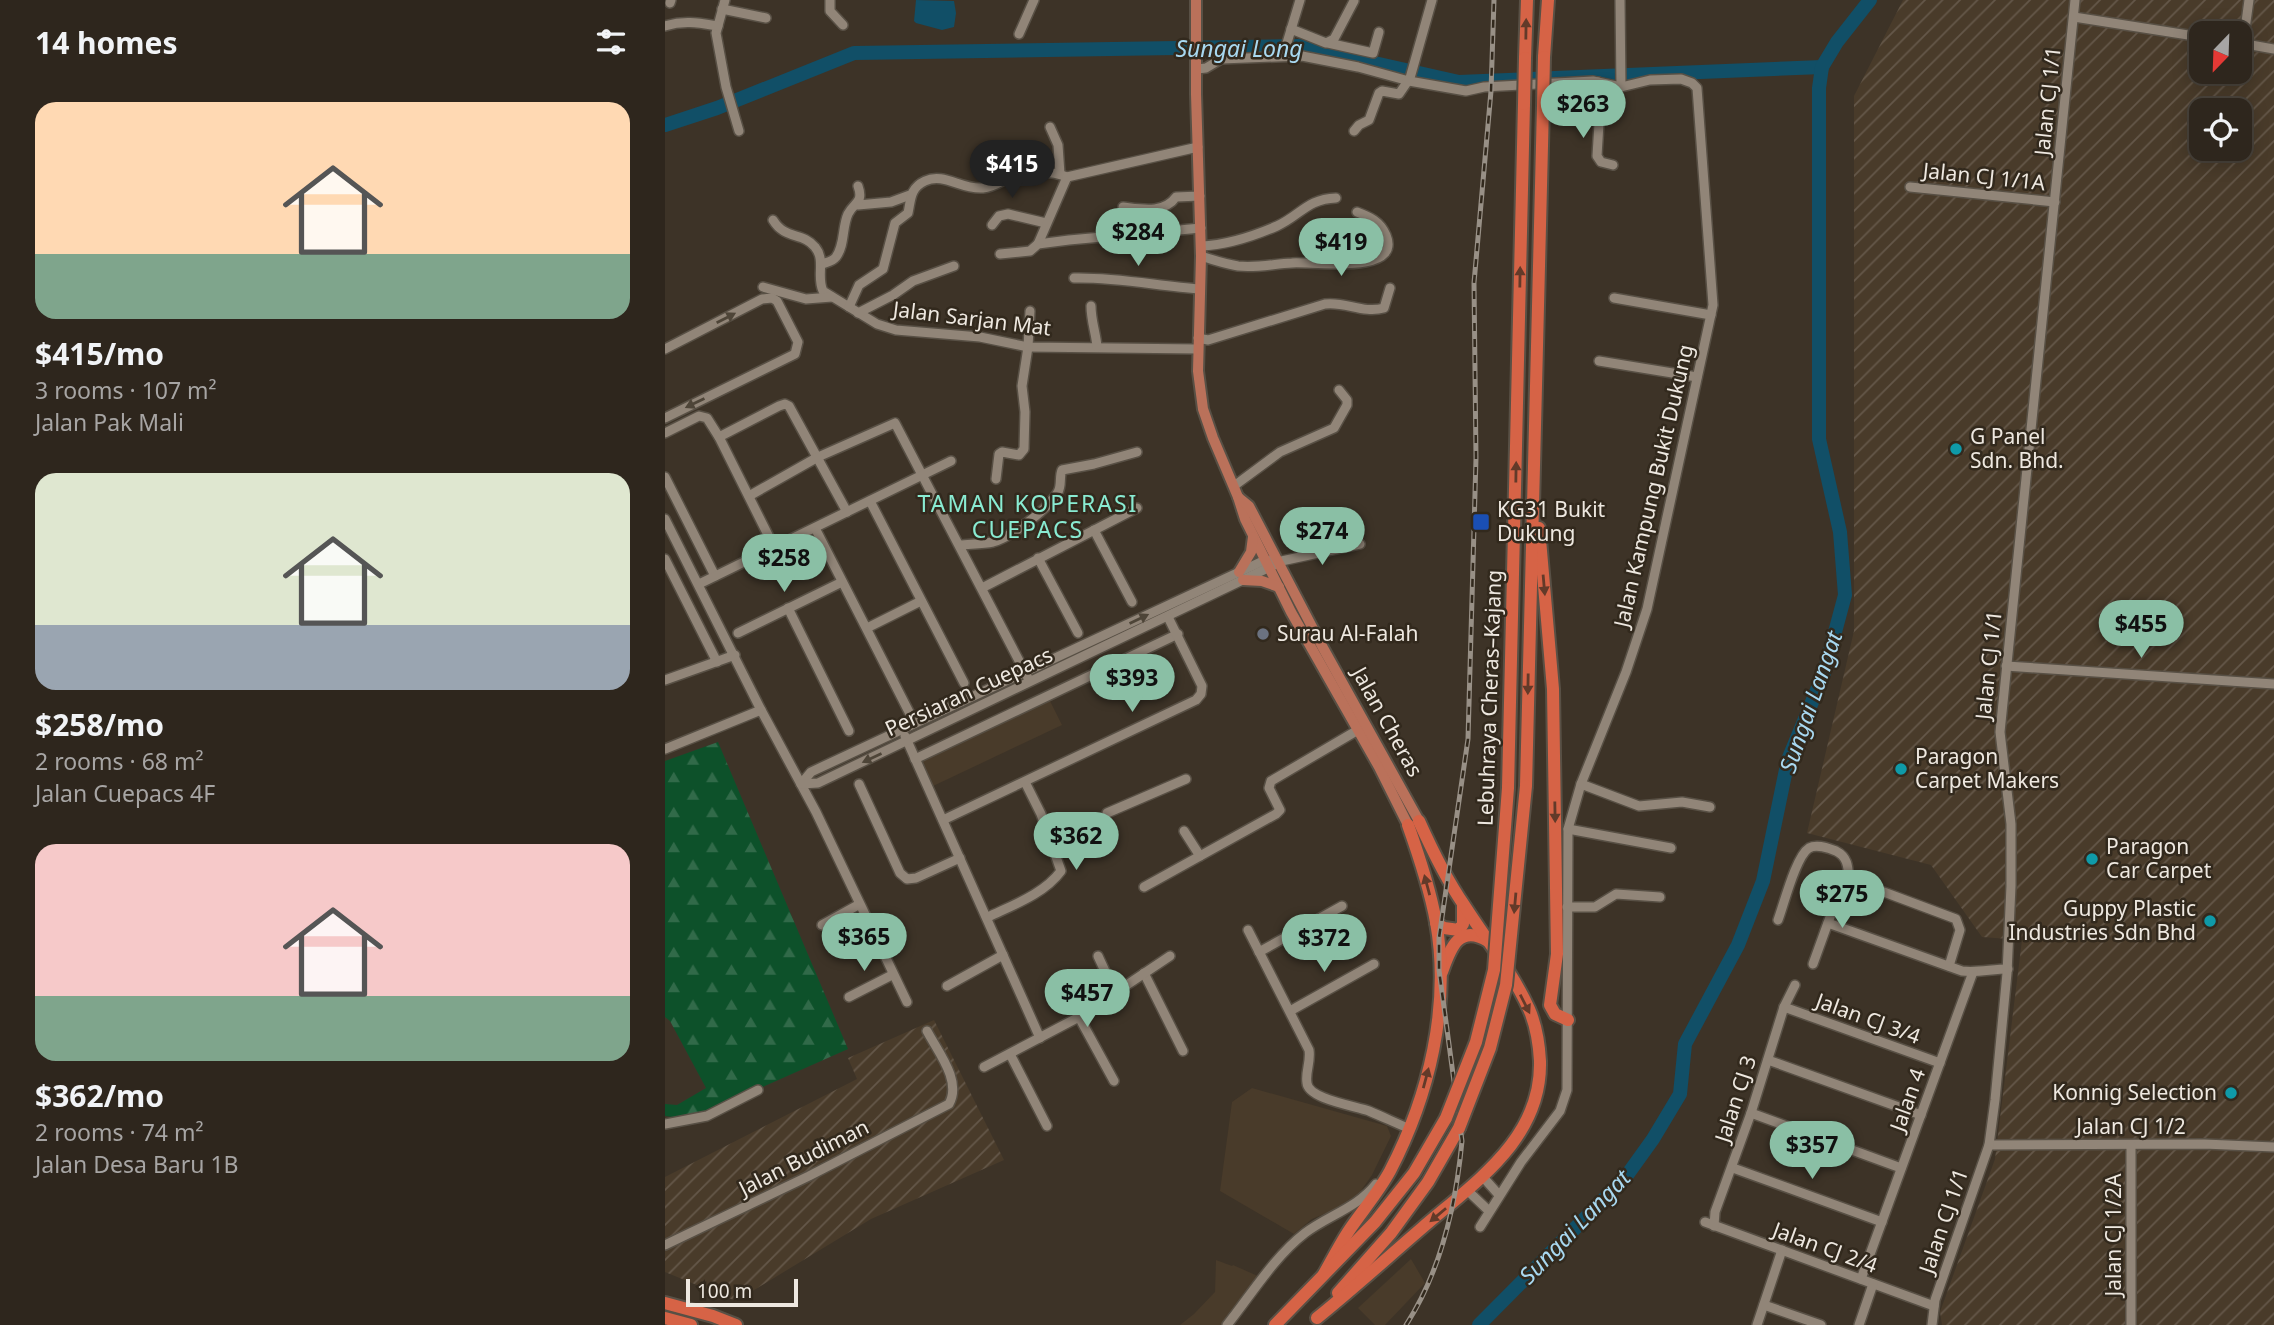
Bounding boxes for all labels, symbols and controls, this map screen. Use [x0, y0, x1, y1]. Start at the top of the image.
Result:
one-way arrow [1520, 18, 1532, 40]
north arrow [2189, 21, 2252, 84]
map controls [2189, 21, 2252, 161]
text: 14 homes [35, 22, 178, 63]
icon: filters [592, 23, 630, 61]
water label: Sungai Long [1175, 32, 1303, 64]
street label: Jalan CJ 1/1 [2027, 45, 2067, 159]
pin: $263 [1542, 80, 1624, 140]
text: $263 [1557, 87, 1609, 119]
button: locate [2189, 98, 2252, 161]
pin: $415 [971, 140, 1053, 200]
icon: home [270, 147, 396, 273]
text: $415 [986, 147, 1038, 179]
street label: Jalan CJ 1/1A [1920, 155, 2047, 196]
pin: $284 [1097, 208, 1179, 268]
text: $284 [1112, 215, 1164, 247]
pin: $419 [1300, 218, 1382, 278]
text: $419 [1315, 225, 1367, 257]
one-way arrow [1515, 266, 1526, 288]
street label: Jalan Sarjan Mat [889, 294, 1053, 342]
one-way arrow [716, 312, 736, 323]
text: $415/mo [35, 333, 164, 374]
street label: Jalan Kampung Bukit Dukung [1606, 342, 1699, 632]
text: 3 rooms · 107 m² [35, 374, 217, 406]
one-way arrow [685, 397, 705, 409]
text: Jalan Pak Mali [35, 406, 184, 438]
place label: G Panel Sdn. Bhd. [1970, 422, 2064, 474]
marker: G Panel Sdn. Bhd. [1948, 441, 1964, 457]
one-way arrow [1510, 460, 1521, 482]
district label: TAMAN KOPERASI CUEPACS [918, 487, 1138, 545]
place label: KG31 Bukit Dukung [1497, 495, 1606, 547]
pin: $274 [1281, 508, 1363, 567]
marker: KG31 Bukit Dukung [1471, 512, 1491, 532]
text: $274 [1296, 514, 1348, 546]
icon: home [270, 518, 396, 644]
pin: $258 [743, 534, 825, 594]
text: $258 [758, 541, 810, 573]
street label: Lebuhraya Cheras–Kajang [1471, 569, 1507, 827]
one-way arrow [1539, 575, 1550, 597]
pin: $455 [2100, 600, 2182, 660]
text: $455 [2115, 607, 2167, 639]
street label: Jalan CJ 1/1 [1968, 609, 2008, 723]
one-way arrow [1129, 613, 1149, 625]
place label: Surau Al-Falah [1277, 619, 1418, 647]
water label: Sungai Langat [1771, 625, 1850, 777]
marker: Surau Al-Falah [1255, 626, 1271, 642]
street label: Persiaran Cuepacs [880, 640, 1057, 742]
pin: $393 [1091, 654, 1173, 714]
street label: Jalan Cheras [1345, 660, 1430, 781]
text: $393 [1106, 661, 1158, 693]
one-way arrow [1523, 673, 1534, 695]
text: $258/mo [35, 704, 164, 745]
place label: Paragon Carpet Makers [1915, 742, 2059, 794]
text: 2 rooms · 68 m² [35, 745, 204, 777]
one-way arrow [862, 752, 882, 764]
marker: Paragon Carpet Makers [1893, 761, 1909, 777]
text: Jalan Cuepacs 4F [35, 777, 215, 809]
one-way arrow [1549, 802, 1561, 824]
pin: $362 [1035, 812, 1117, 872]
text: $362 [1050, 819, 1102, 851]
place label: Paragon Car Carpet [2106, 832, 2212, 884]
marker: Paragon Car Carpet [2084, 851, 2100, 867]
pin: $275 [1801, 870, 1883, 930]
one-way arrow [1421, 874, 1431, 895]
text: $275 [1816, 877, 1868, 909]
icon: home [270, 889, 396, 1015]
one-way arrow [1509, 892, 1520, 914]
place label: Guppy Plastic Industries Sdn Bhd [2008, 894, 2196, 946]
marker: Guppy Plastic Industries Sdn Bhd [2202, 913, 2218, 929]
pin: $365 [823, 914, 905, 973]
pin: $372 [1283, 914, 1365, 974]
text: $365 [838, 920, 890, 952]
text: $372 [1298, 921, 1350, 953]
pin: $457 [1046, 970, 1128, 1029]
text: $457 [1061, 976, 1113, 1008]
street label: Jalan CJ 3/4 [1810, 986, 1925, 1050]
one-way arrow [1520, 994, 1531, 1014]
street label: Jalan CJ 3 [1707, 1052, 1762, 1148]
street label: Jalan 4 [1882, 1064, 1931, 1137]
one-way arrow [1421, 1066, 1432, 1088]
text: $362/mo [35, 1075, 164, 1116]
place label: Konnig Selection [2052, 1078, 2217, 1106]
marker: Konnig Selection [2223, 1085, 2239, 1101]
street label: Jalan Budiman [732, 1112, 873, 1203]
street label: Jalan CJ 1/2 [2074, 1112, 2186, 1140]
text: 2 rooms · 74 m² [35, 1116, 204, 1148]
pin: $357 [1771, 1122, 1853, 1181]
text: $357 [1786, 1128, 1838, 1160]
text: Jalan Desa Baru 1B [35, 1148, 239, 1180]
water label: Sungai Langat [1511, 1161, 1638, 1291]
street label: Jalan CJ 1/1 [1911, 1164, 1974, 1279]
street label: Jalan CJ 1/2A [2099, 1173, 2127, 1298]
one-way arrow [1429, 1207, 1447, 1222]
street label: Jalan CJ 2/4 [1767, 1215, 1882, 1279]
scale bar [686, 1276, 798, 1308]
text: 100 m [697, 1278, 752, 1304]

